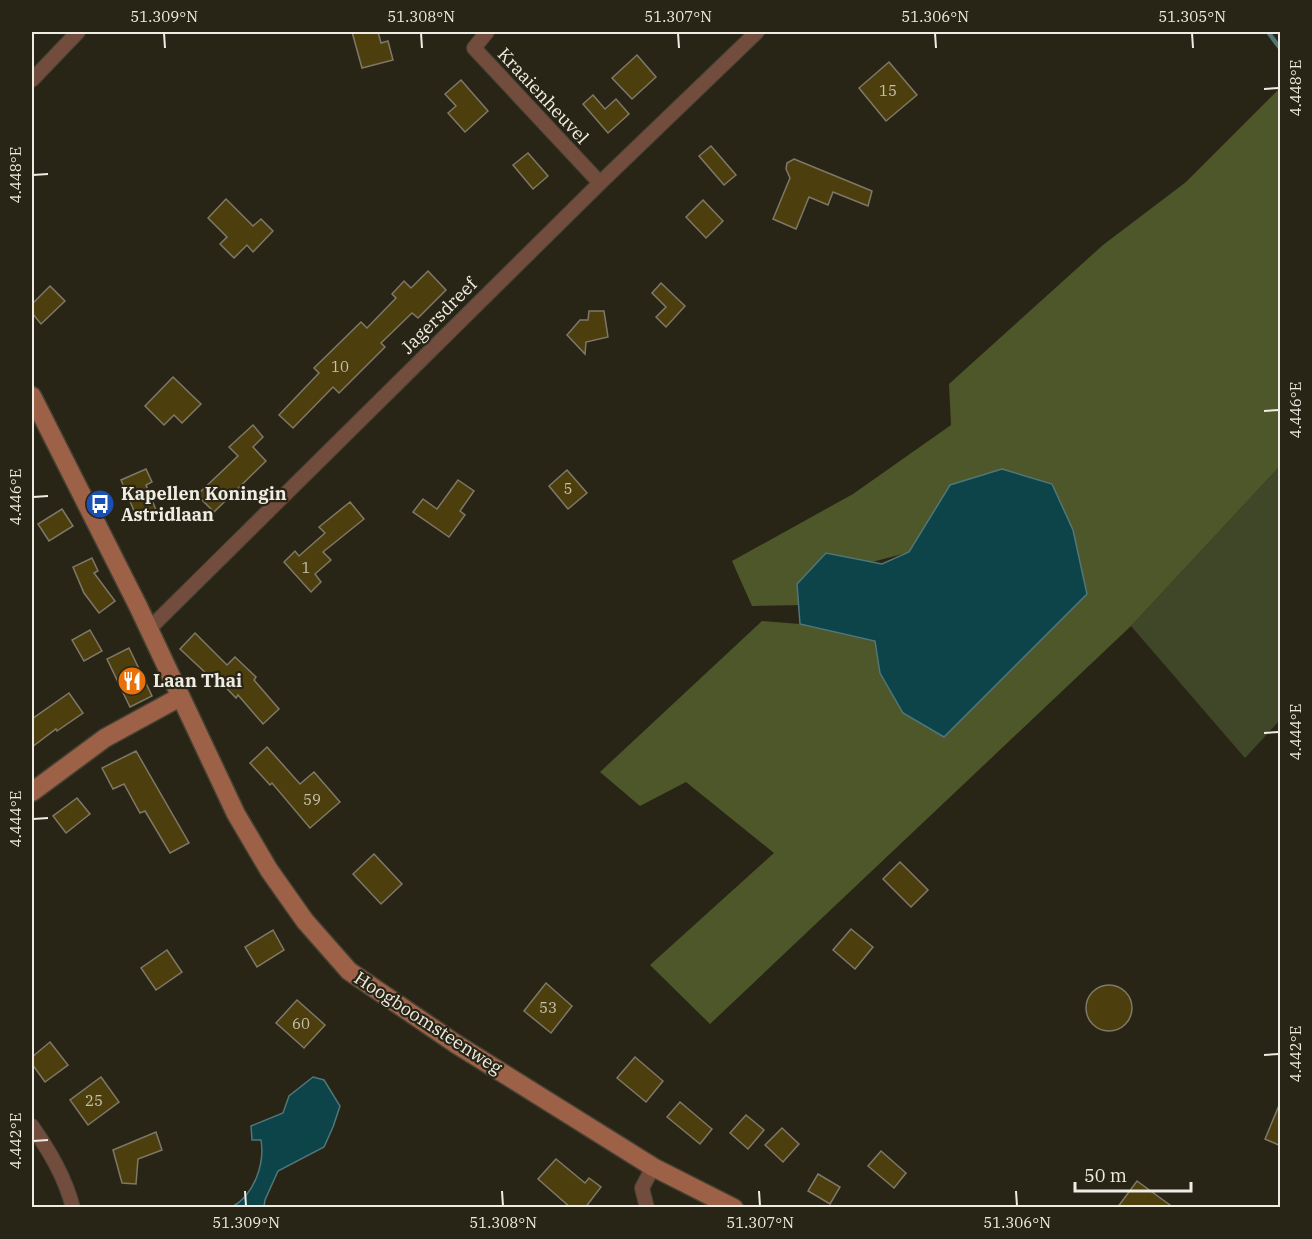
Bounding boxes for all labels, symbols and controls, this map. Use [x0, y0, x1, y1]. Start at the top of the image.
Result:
text: 51.309°N [130, 7, 198, 26]
text: 51.308°N [387, 7, 455, 26]
text: 51.307°N [644, 7, 712, 26]
text: 51.306°N [901, 7, 969, 26]
text: 51.305°N [1158, 7, 1226, 26]
street label: Kraaienheuvel [493, 43, 594, 149]
text: 4.448°E [1286, 60, 1305, 116]
house number: 15 [879, 81, 897, 100]
text: 4.448°E [6, 147, 25, 203]
street label: Jagersdreef [396, 271, 483, 359]
house number: 10 [331, 357, 349, 376]
text: 4.446°E [1286, 382, 1305, 438]
text: 4.446°E [6, 469, 25, 525]
house number: 5 [563, 479, 573, 498]
place label: Kapellen Koningin Astridlaan [121, 482, 287, 526]
bus stop icon: Kapellen Koningin Astridlaan [84, 488, 116, 520]
house number: 1 [301, 558, 311, 577]
restaurant icon: Laan Thai [116, 665, 148, 697]
place label: Laan Thai [153, 669, 242, 692]
text: 4.444°E [1286, 704, 1305, 760]
house number: 59 [303, 790, 321, 809]
text: 4.444°E [6, 791, 25, 847]
street label: Hoogboomsteenweg [350, 966, 507, 1079]
house number: 53 [539, 998, 557, 1017]
house number: 60 [292, 1014, 310, 1033]
text: 4.442°E [1286, 1026, 1305, 1082]
house number: 25 [85, 1091, 103, 1110]
text: 4.442°E [6, 1113, 25, 1169]
scale bar [1075, 1155, 1190, 1193]
text: 50 m [1084, 1164, 1127, 1187]
text: 51.309°N [212, 1213, 280, 1232]
text: 51.308°N [469, 1213, 537, 1232]
text: 51.307°N [726, 1213, 794, 1232]
text: 51.306°N [983, 1213, 1051, 1232]

